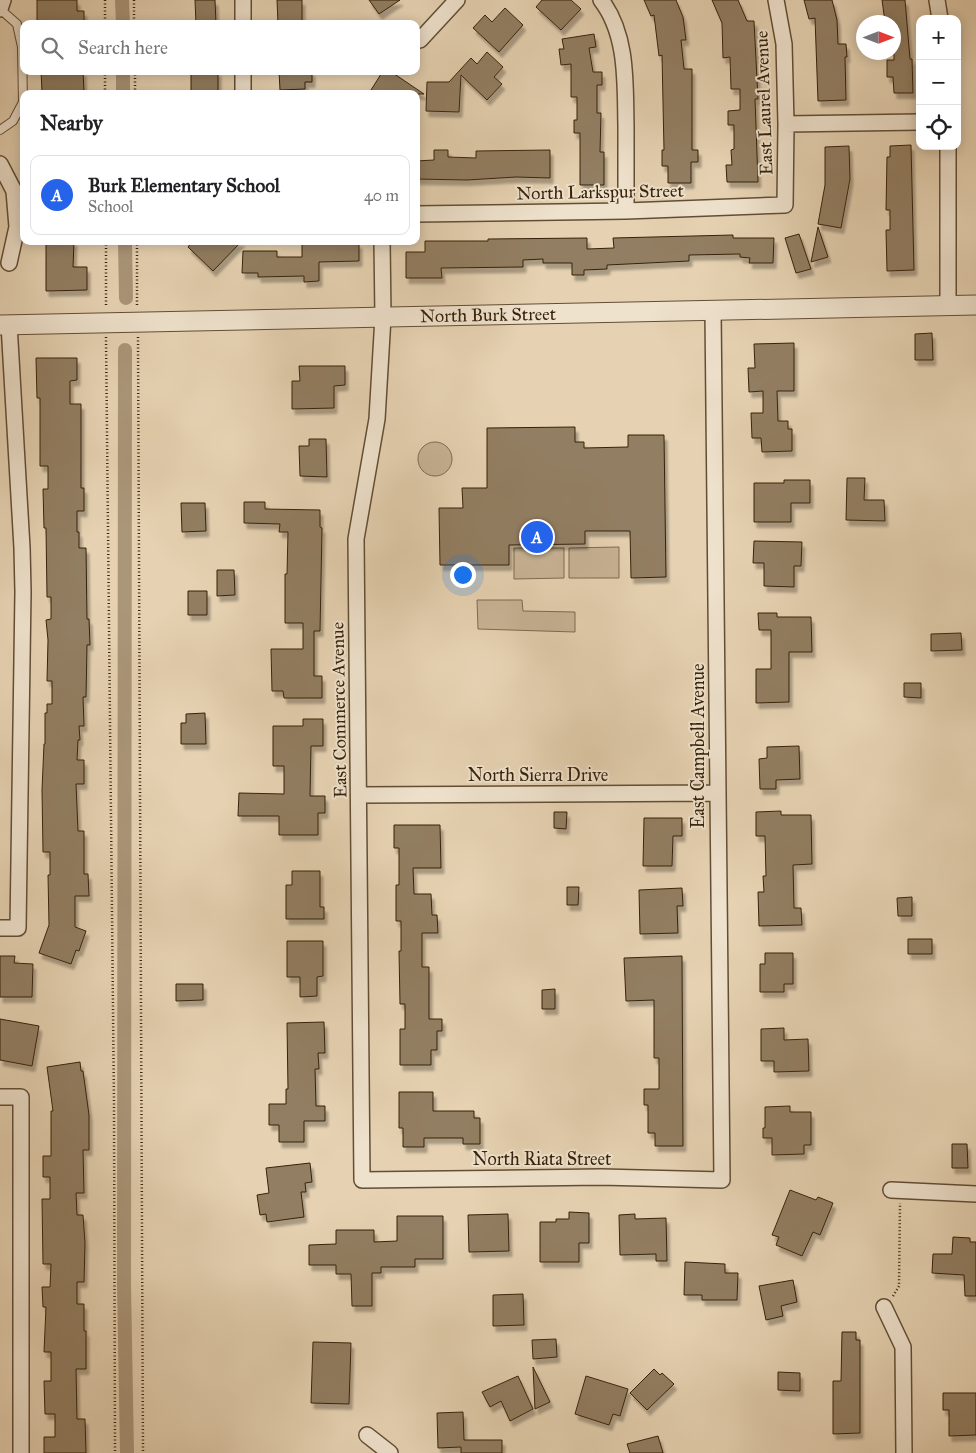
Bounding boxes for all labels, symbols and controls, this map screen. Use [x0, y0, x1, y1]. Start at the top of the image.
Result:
north arrow [856, 15, 901, 60]
map controls [916, 15, 961, 150]
button: + [916, 15, 961, 60]
search box [20, 20, 420, 75]
street label: East Laurel Avenue [750, 30, 778, 176]
icon: search [38, 34, 66, 62]
text: Search here [78, 36, 168, 59]
button: − [916, 60, 961, 105]
button: locate [916, 105, 961, 150]
text: Nearby [40, 110, 103, 136]
text: Burk Elementary School [88, 174, 280, 197]
street label: North Larkspur Street [516, 180, 685, 204]
text: A [52, 186, 62, 205]
text: 40 m [364, 186, 399, 205]
text: School [88, 197, 133, 216]
street label: North Burk Street [420, 303, 557, 327]
pin: A [521, 518, 553, 556]
your location [450, 562, 476, 588]
street label: East Commerce Avenue [326, 622, 352, 798]
street label: East Campbell Avenue [687, 663, 709, 829]
street label: North Sierra Drive [468, 764, 608, 786]
street label: North Riata Street [473, 1148, 612, 1170]

